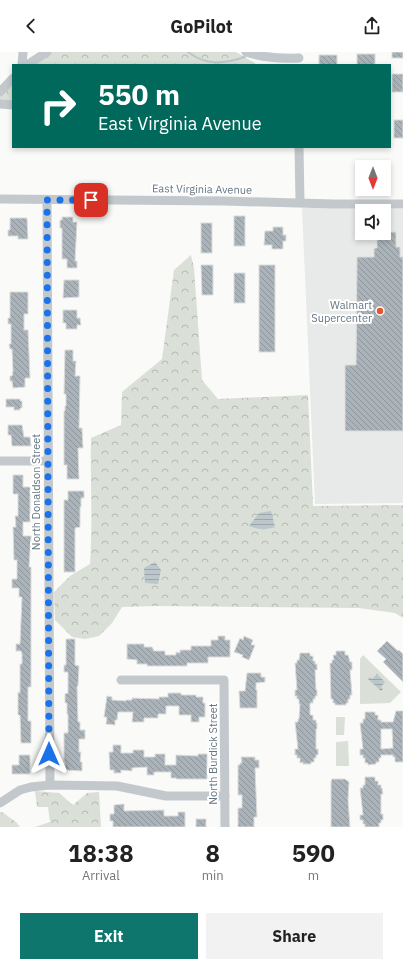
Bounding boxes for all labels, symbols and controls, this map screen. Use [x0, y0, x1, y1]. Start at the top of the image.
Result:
icon: back [20, 15, 42, 37]
text: GoPilot [170, 15, 233, 38]
icon: share [361, 15, 383, 37]
text: 550 m [98, 76, 180, 113]
icon: right [32, 80, 84, 132]
text: East Virginia Avenue [98, 112, 262, 135]
north arrow [355, 160, 391, 196]
map controls [355, 160, 391, 240]
street label: East Virginia Avenue [152, 181, 252, 197]
pin [74, 183, 108, 217]
icon: arrive [80, 189, 102, 211]
button: sound [355, 204, 391, 240]
place label: Walmart Supercenter [311, 298, 372, 325]
marker: Walmart Supercenter [375, 306, 385, 316]
street label: North Donaldson Street [29, 434, 43, 550]
street label: North Burdick Street [206, 703, 220, 805]
position arrow [28, 733, 70, 775]
text: 18:38 [68, 837, 134, 869]
text: 8 [205, 837, 220, 869]
text: 590 [292, 837, 335, 869]
text: Arrival [82, 867, 120, 884]
text: min [202, 867, 224, 884]
text: m [308, 867, 319, 884]
button: Exit [20, 913, 198, 959]
button: Share [206, 913, 383, 959]

